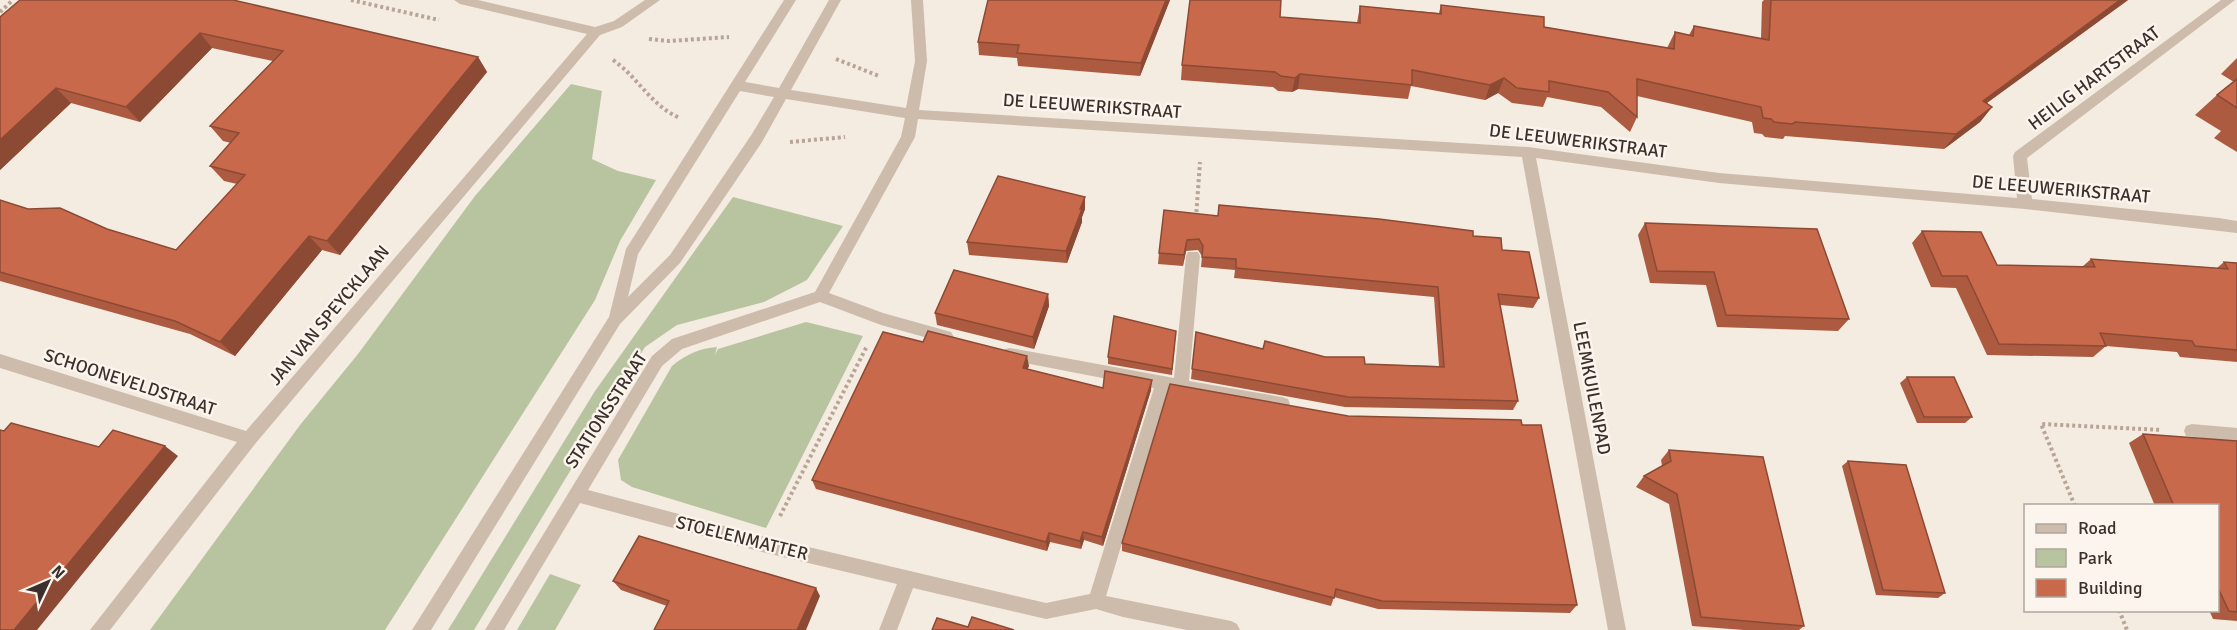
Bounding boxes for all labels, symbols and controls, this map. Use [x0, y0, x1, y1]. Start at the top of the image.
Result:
street label: HEILIG HARTSTRAAT [2024, 21, 2164, 135]
street label: DE LEEUWERIKSTRAAT [1002, 89, 1182, 123]
street label: DE LEEUWERIKSTRAAT [1488, 119, 1668, 163]
street label: DE LEEUWERIKSTRAAT [1971, 170, 2151, 208]
street label: JAN VAN SPEYCKLAAN [264, 241, 394, 389]
street label: LEEMKUILENPAD [1568, 319, 1616, 457]
street label: SCHOONEVELDSTRAAT [41, 344, 219, 420]
street label: STATIONSSTRAAT [560, 348, 652, 472]
legend [2024, 504, 2219, 612]
street label: STOELENMATTER [674, 511, 810, 565]
text: Road [2078, 517, 2117, 539]
text: Park [2078, 547, 2113, 569]
north arrow [18, 552, 78, 612]
text: N [47, 561, 69, 583]
text: Building [2078, 577, 2142, 599]

